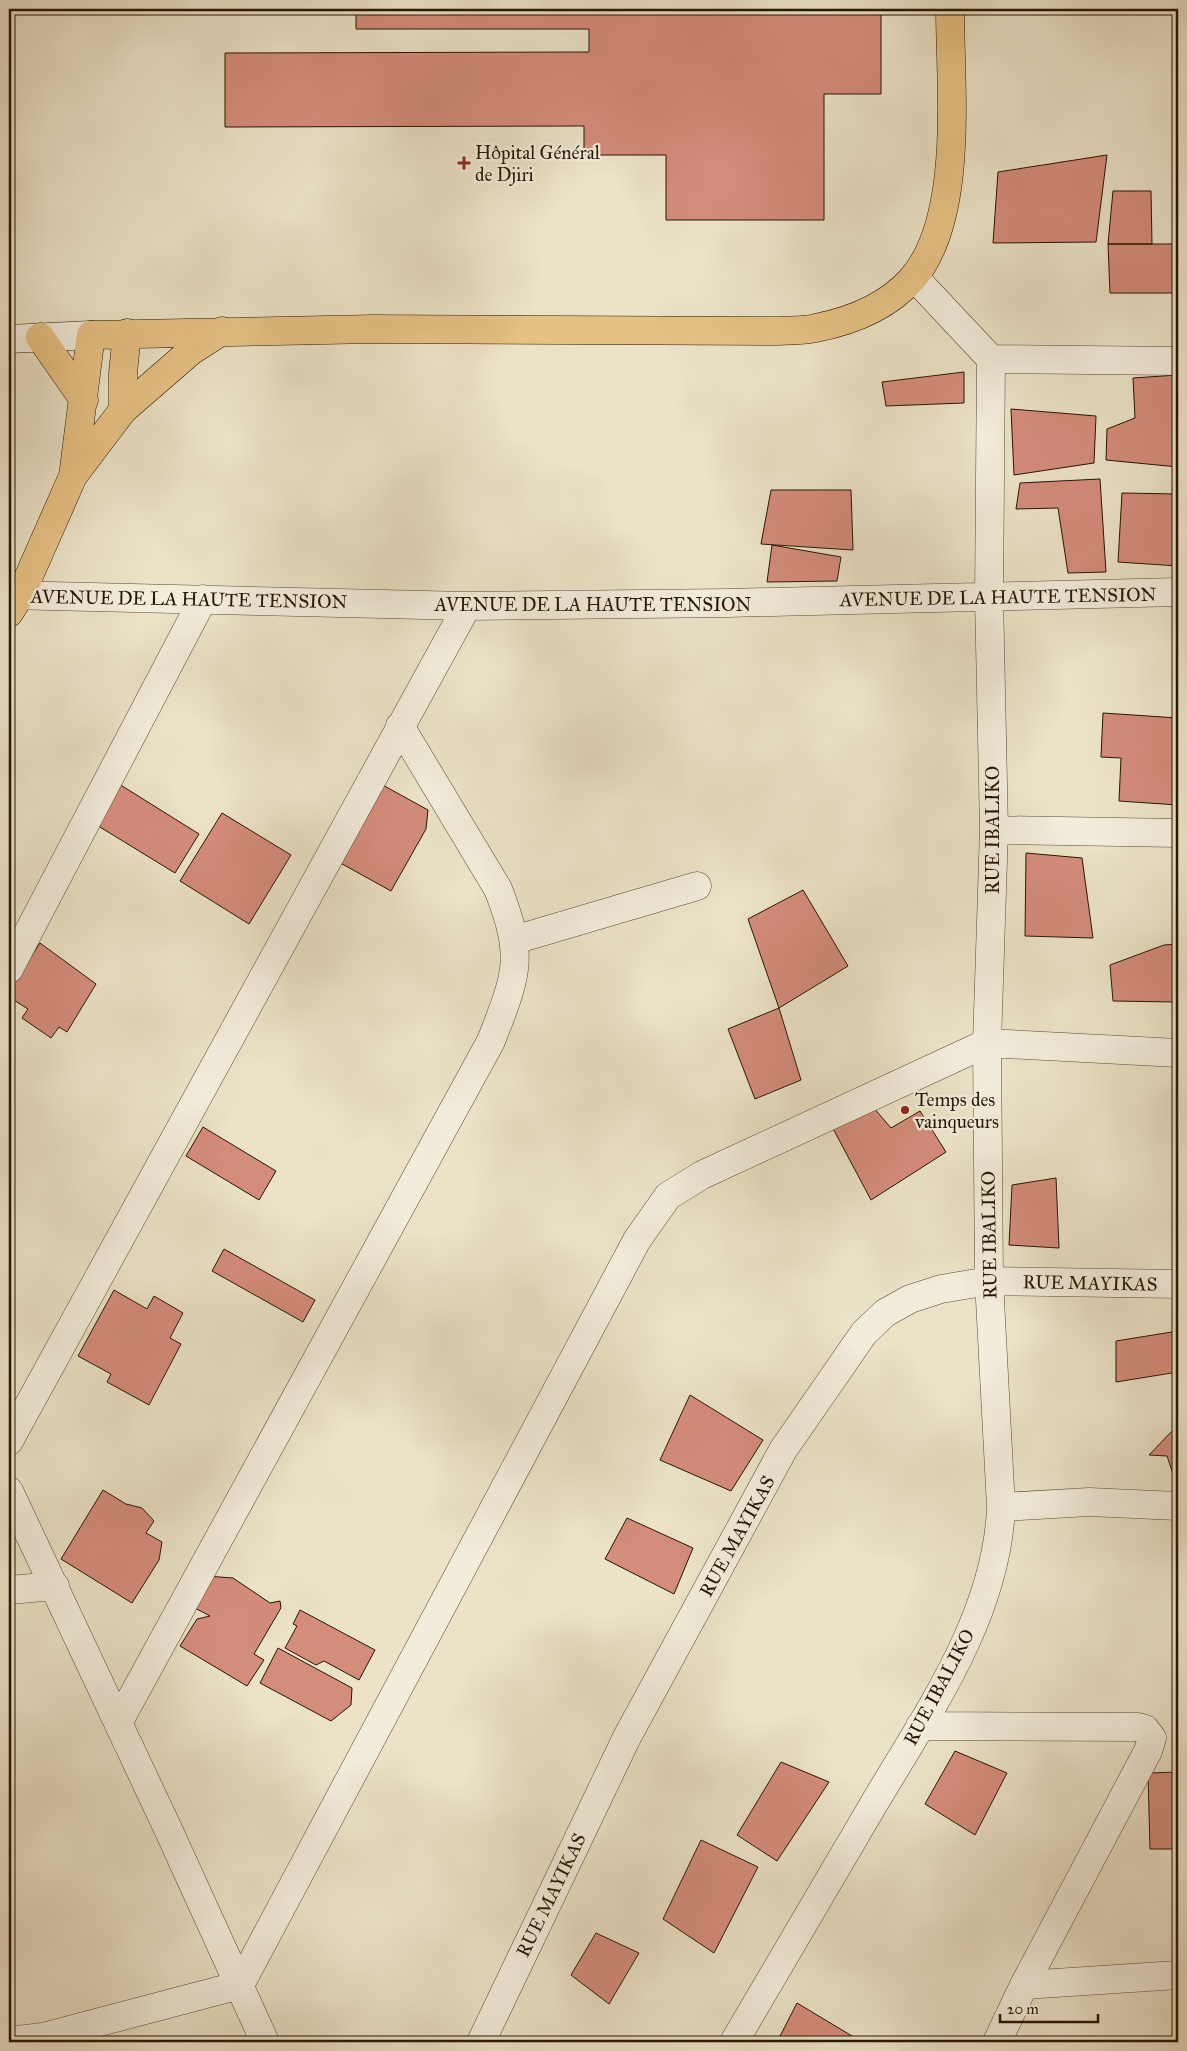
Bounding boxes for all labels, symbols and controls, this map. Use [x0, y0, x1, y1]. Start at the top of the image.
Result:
place label: Hôpital Général de Djiri [475, 141, 601, 186]
marker: Hôpital Général de Djiri [457, 156, 471, 170]
street label: AVENUE DE LA HAUTE TENSION [838, 583, 1157, 611]
street label: AVENUE DE LA HAUTE TENSION [29, 585, 348, 613]
street label: AVENUE DE LA HAUTE TENSION [434, 593, 751, 616]
street label: RUE IBALIKO [981, 766, 1004, 894]
place label: Temps des vainqueurs [914, 1088, 999, 1134]
marker: Temps des vainqueurs [899, 1104, 911, 1116]
street label: RUE IBALIKO [976, 1171, 1002, 1299]
street label: RUE MAYIKAS [1022, 1270, 1158, 1296]
street label: RUE MAYIKAS [694, 1471, 780, 1601]
street label: RUE IBALIKO [899, 1625, 979, 1749]
street label: RUE MAYIKAS [511, 1829, 591, 1961]
scale bar [1000, 1991, 1097, 2023]
text: 20 m [1007, 2000, 1039, 2018]

